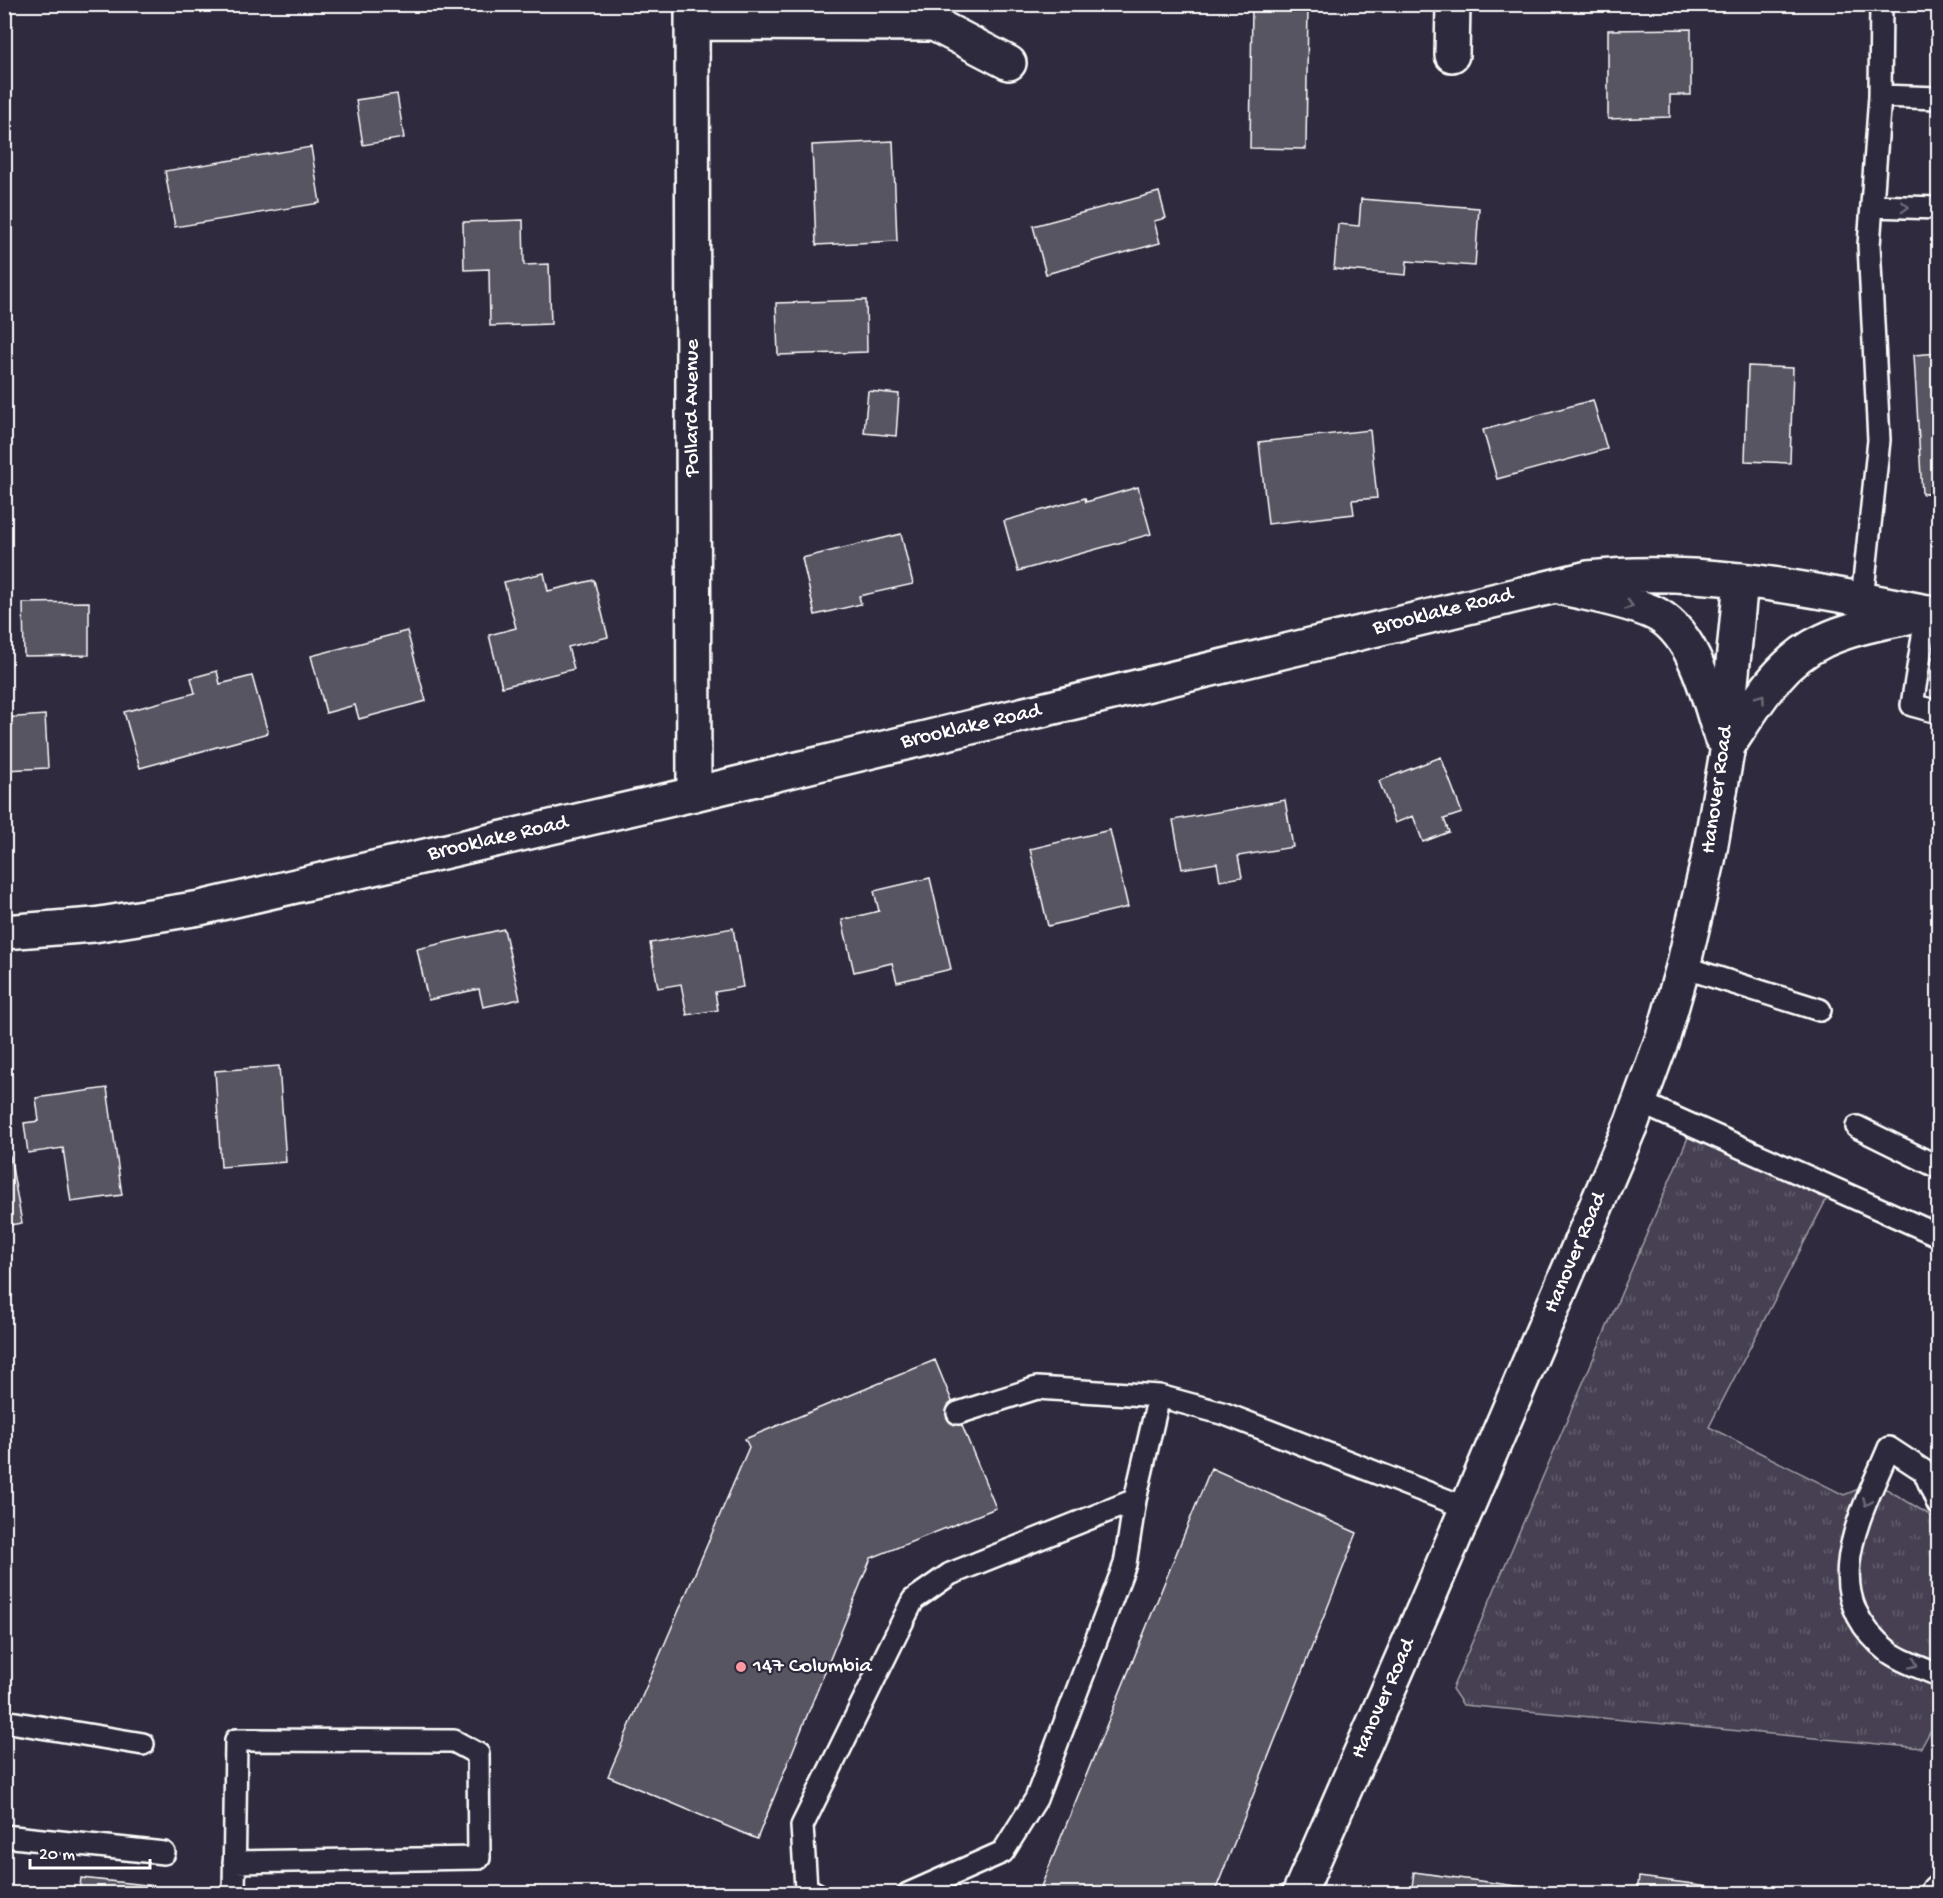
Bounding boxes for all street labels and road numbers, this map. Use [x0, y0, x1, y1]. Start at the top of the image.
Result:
street label: Pollard Avenue [680, 339, 706, 478]
street label: Brooklake Road [1369, 582, 1518, 642]
street label: Brooklake Road [897, 698, 1046, 756]
street label: Hanover Road [1696, 722, 1740, 856]
street label: Brooklake Road [424, 810, 573, 868]
street label: Hanover Road [1539, 1187, 1614, 1317]
street label: Hanover Road [1346, 1633, 1423, 1763]

